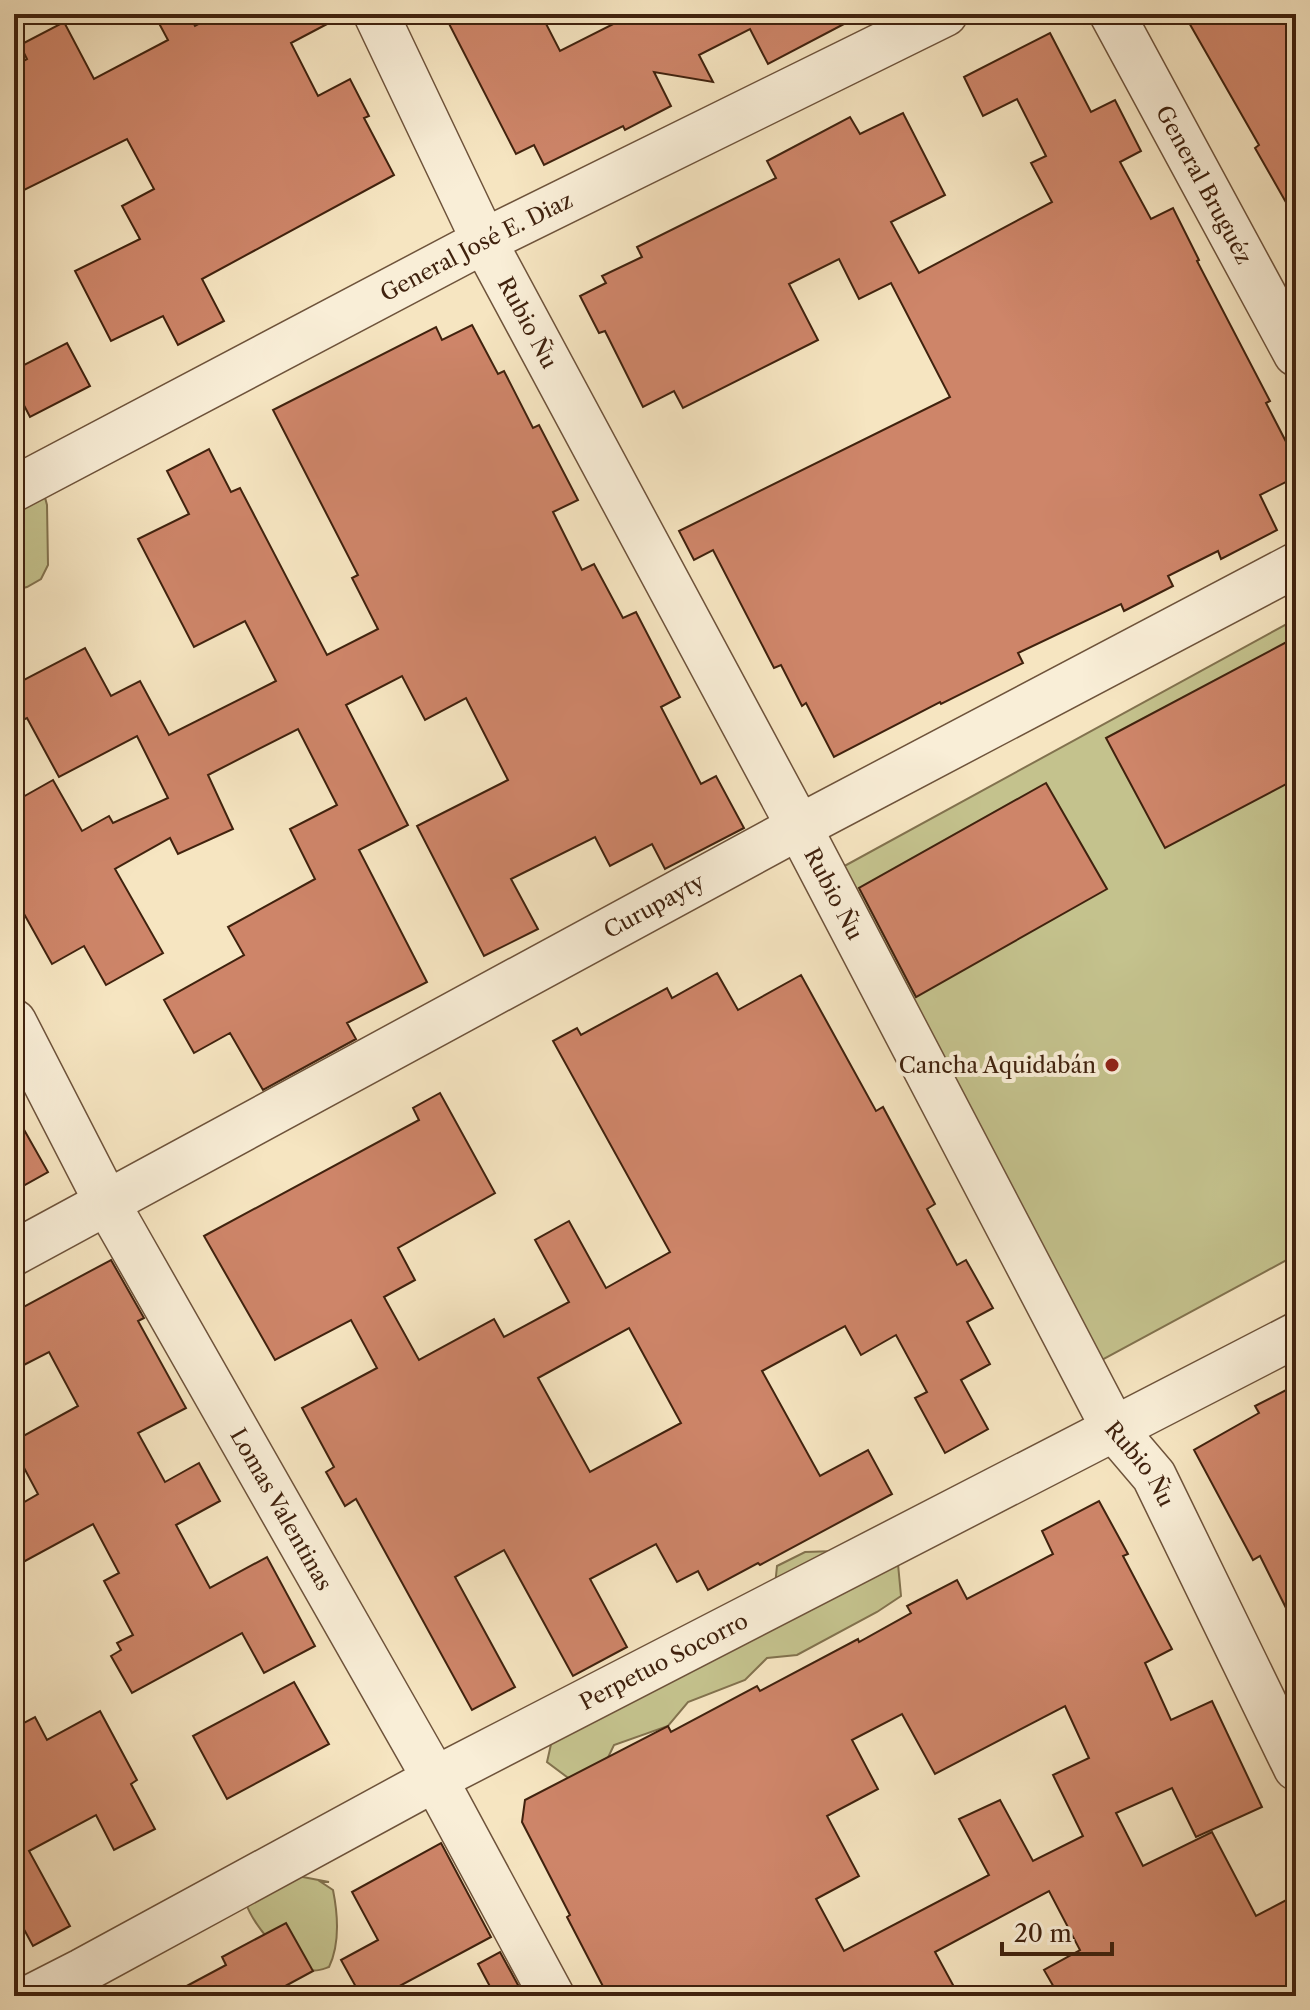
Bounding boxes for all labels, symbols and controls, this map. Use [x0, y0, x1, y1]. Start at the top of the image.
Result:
street label: General Bruguéz [1150, 101, 1258, 269]
street label: General José E. Diaz [375, 186, 577, 307]
street label: Rubio Ñu [492, 272, 563, 373]
street label: Rubio Ñu [799, 843, 869, 944]
street label: Curupayty [599, 867, 709, 944]
place label: Cancha Aquidabán [899, 1052, 1096, 1079]
marker: Cancha Aquidabán [1103, 1056, 1121, 1074]
street label: Rubio Ñu [1100, 1415, 1180, 1511]
street label: Lomas Valentinas [225, 1423, 338, 1595]
street label: Perpetuo Socorro [575, 1607, 752, 1716]
scale bar [1002, 1906, 1112, 1956]
text: 20 m [1014, 1919, 1072, 1948]

